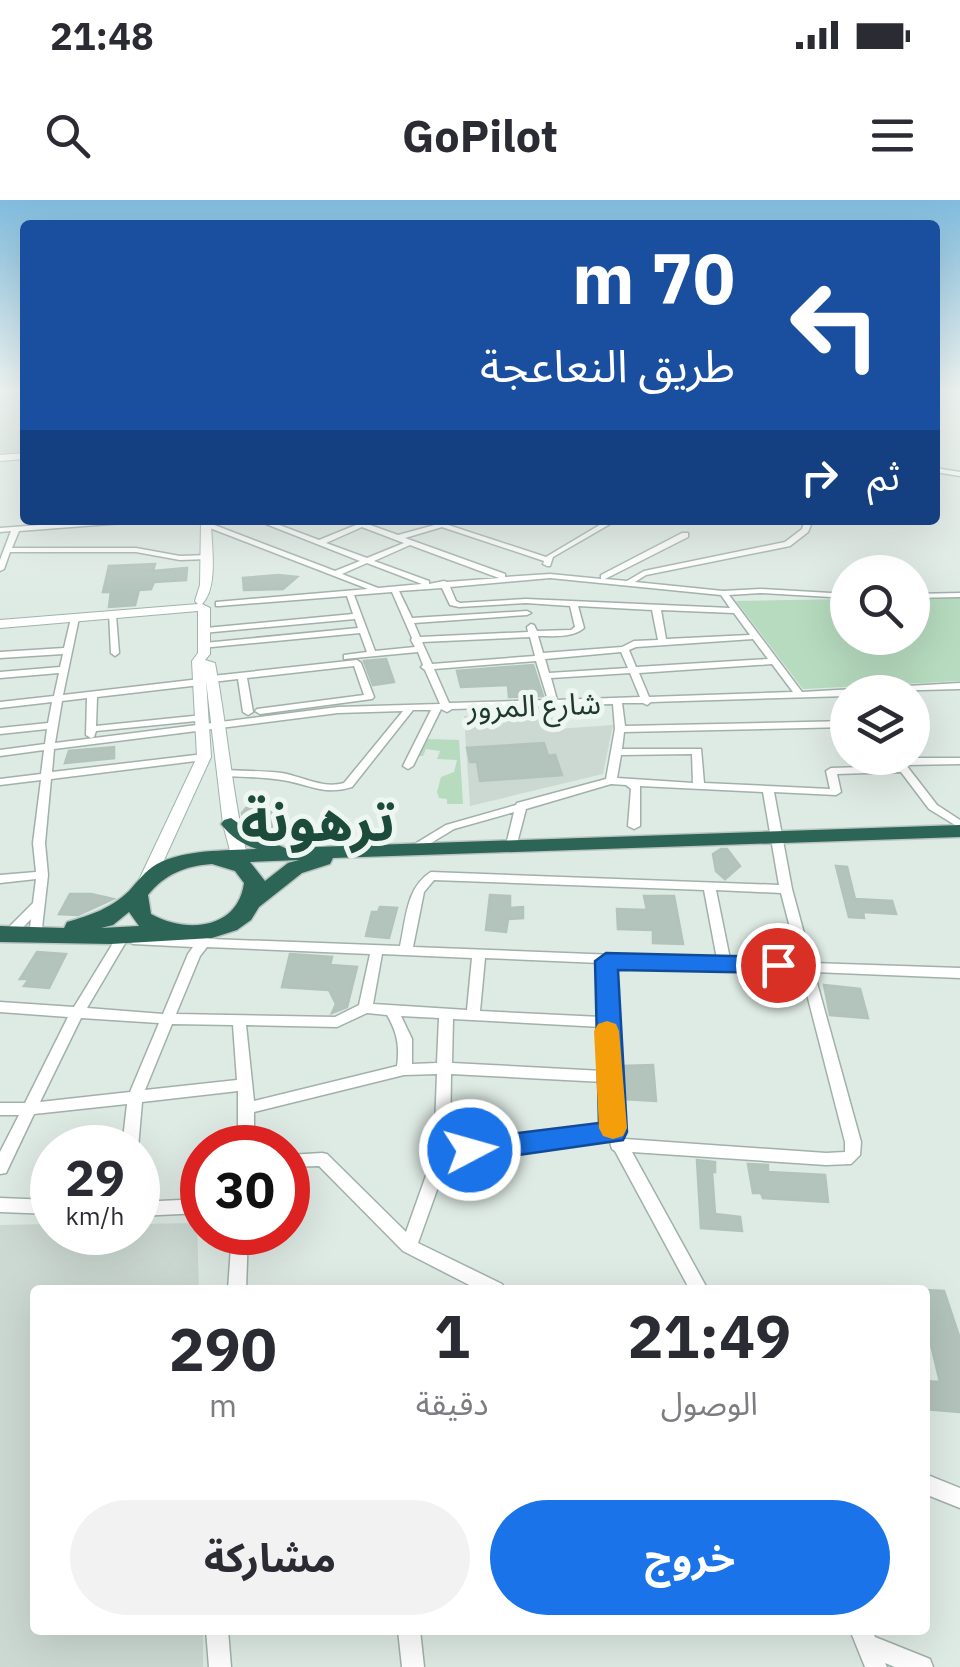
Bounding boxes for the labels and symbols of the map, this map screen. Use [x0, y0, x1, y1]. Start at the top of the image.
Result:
street label: شارع المرور [465, 683, 602, 730]
district label: ترهونة [241, 785, 395, 856]
pin [736, 923, 821, 1008]
position arrow [418, 1098, 522, 1202]
speed limit sign: 30 [180, 1125, 310, 1255]

